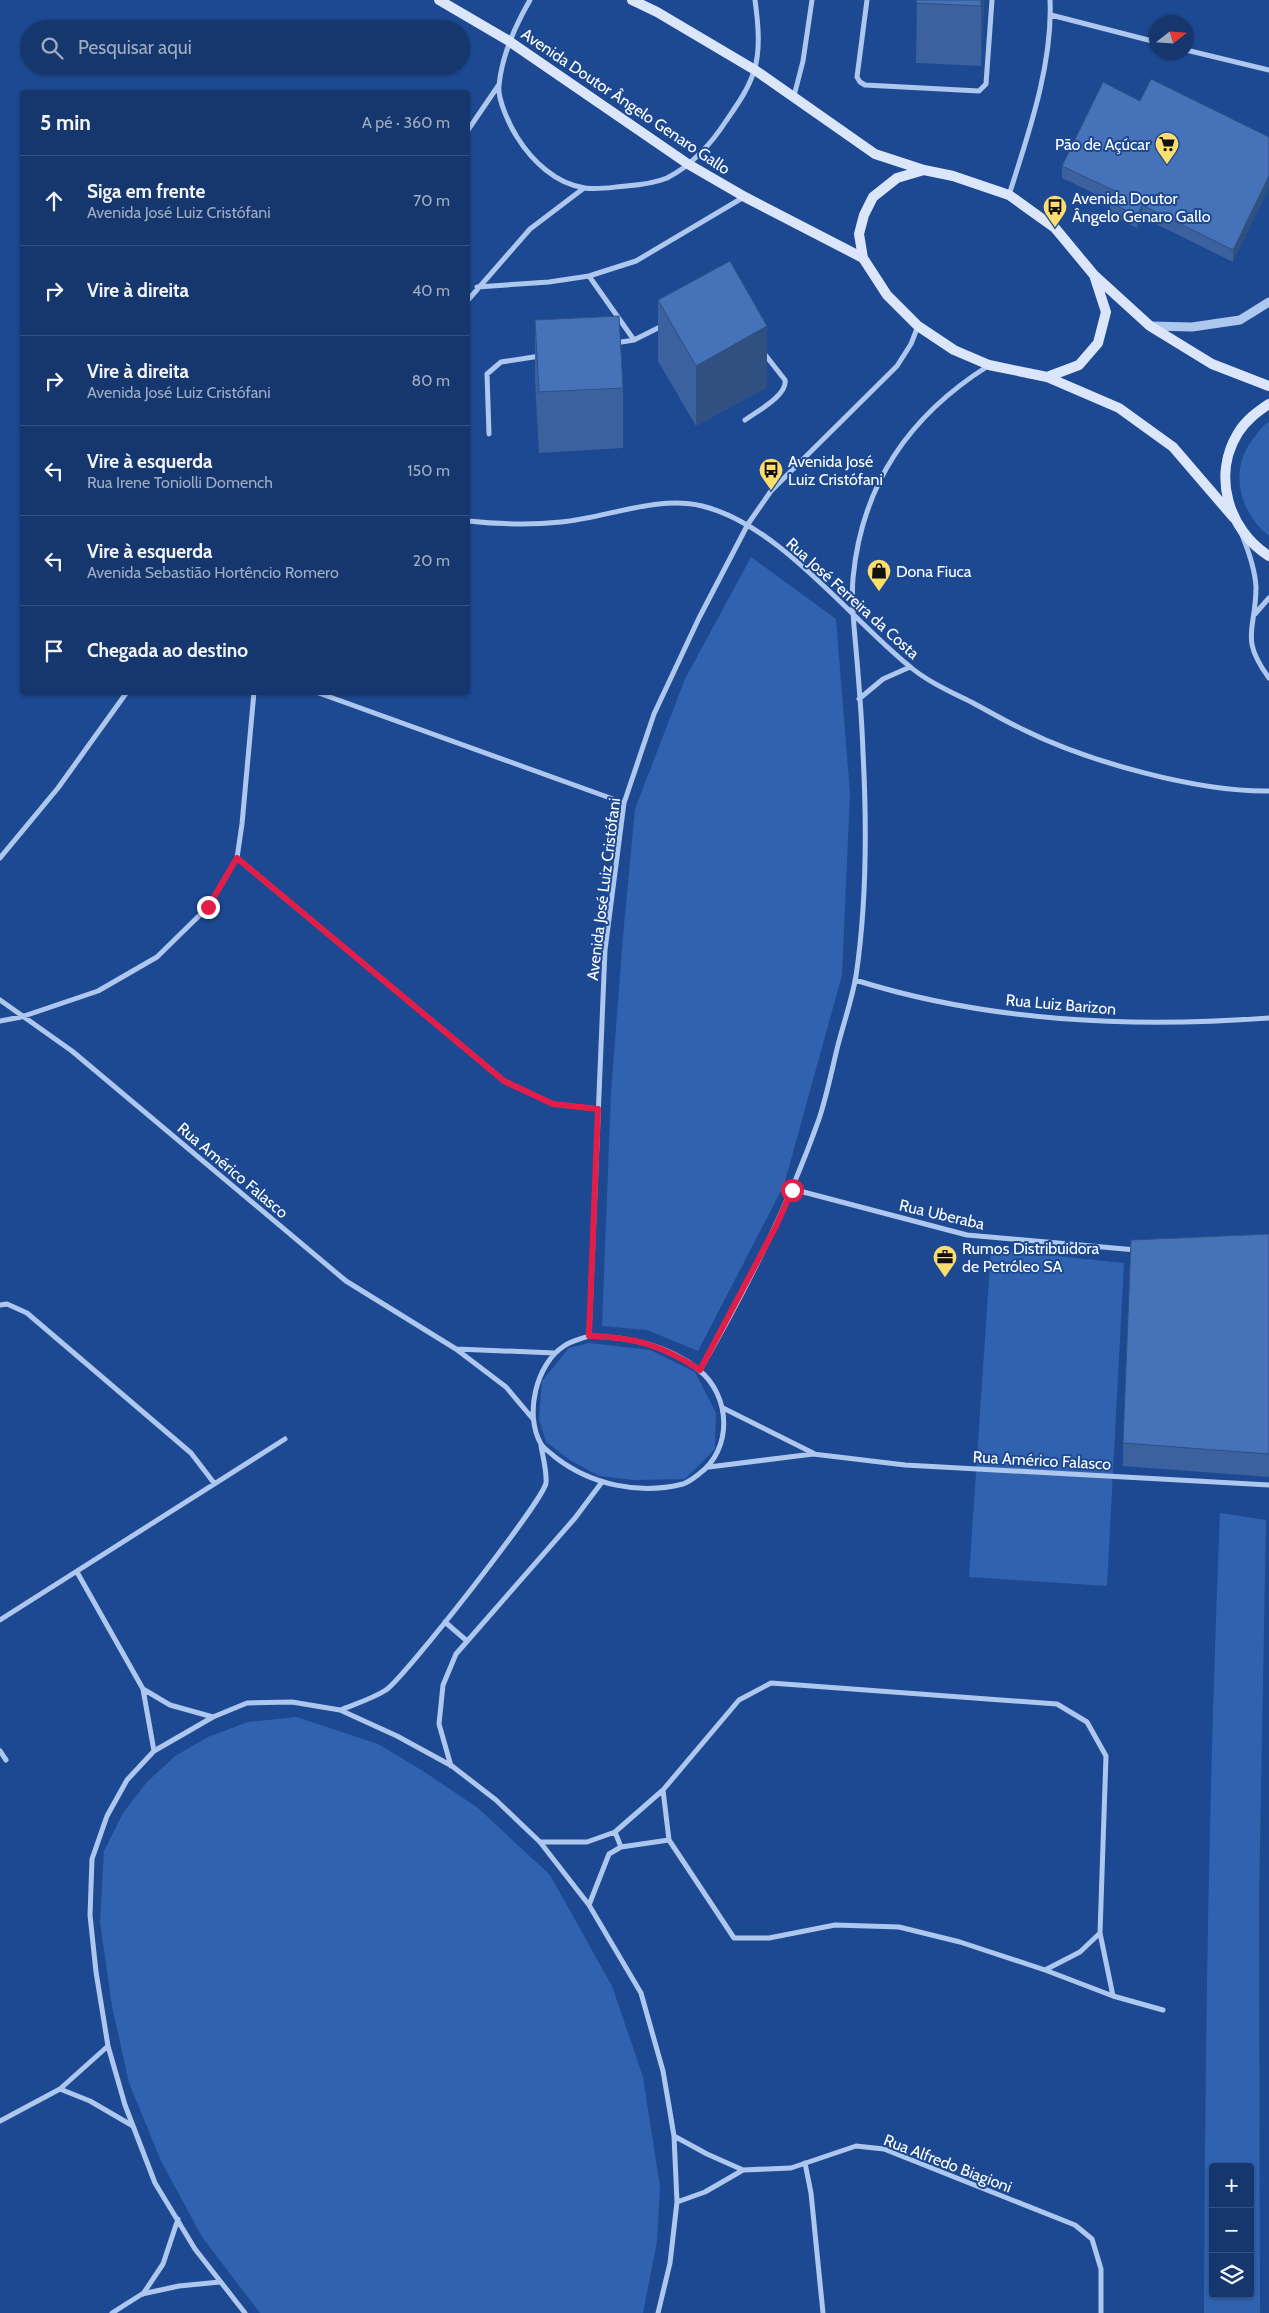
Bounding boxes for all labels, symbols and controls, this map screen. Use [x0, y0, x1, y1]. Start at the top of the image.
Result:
north arrow [1149, 15, 1194, 60]
search box [20, 20, 470, 75]
street label: Avenida Doutor Ângelo Genaro Gallo [518, 24, 734, 179]
icon: search [38, 34, 66, 62]
text: Pesquisar aqui [78, 36, 192, 59]
text: 5 min [40, 110, 91, 135]
text: A pé · 360 m [362, 113, 450, 132]
supermarket icon: Pão de Açúcar [1154, 131, 1180, 165]
place label: Pão de Açúcar [1055, 135, 1151, 154]
text: Siga em frente [87, 180, 205, 203]
icon: ahead [40, 187, 68, 215]
place label: Avenida Doutor Ângelo Genaro Gallo [1072, 189, 1211, 226]
text: 70 m [413, 191, 450, 210]
bus stop icon: Avenida Doutor Ângelo Genaro Gallo [1042, 194, 1068, 228]
text: Avenida José Luiz Cristófani [87, 203, 271, 222]
icon: right [40, 277, 68, 305]
text: Vire à direita [87, 279, 189, 302]
text: 40 m [412, 281, 450, 300]
text: Vire à direita [87, 360, 189, 383]
icon: right [40, 367, 68, 395]
text: 80 m [412, 371, 450, 390]
text: Avenida José Luiz Cristófani [87, 383, 271, 402]
text: Vire à esquerda [87, 450, 213, 473]
place label: Avenida José Luiz Cristófani [788, 452, 883, 489]
icon: left [40, 457, 68, 485]
bus stop icon: Avenida José Luiz Cristófani [758, 457, 784, 491]
text: 150 m [407, 461, 450, 480]
text: Rua Irene Toniolli Domench [87, 473, 273, 492]
street label: Rua José Ferreira da Costa [782, 534, 923, 663]
text: Vire à esquerda [87, 540, 213, 563]
icon: left [40, 547, 68, 575]
text: 20 m [413, 551, 450, 570]
shop icon: Dona Fiuca [866, 558, 892, 592]
place label: Dona Fiuca [896, 562, 972, 581]
text: Avenida Sebastião Hortêncio Romero [87, 563, 339, 582]
icon: arrive [40, 637, 68, 665]
text: Chegada ao destino [87, 639, 248, 662]
street label: Avenida José Luiz Cristófani [583, 797, 624, 981]
route end [197, 896, 220, 919]
street label: Rua Luiz Barizon [1005, 990, 1117, 1019]
street label: Rua Américo Falasco [174, 1119, 292, 1222]
route start [781, 1179, 804, 1202]
street label: Rua Uberaba [897, 1195, 987, 1234]
place label: Rumos Distribuidora de Petróleo SA [962, 1239, 1100, 1276]
office icon: Rumos Distribuidora de Petróleo SA [932, 1244, 958, 1278]
street label: Rua Américo Falasco [972, 1447, 1112, 1474]
street label: Rua Alfredo Biagioni [881, 2130, 1015, 2197]
map controls [1209, 2163, 1254, 2298]
button: + [1209, 2163, 1254, 2208]
button: − [1209, 2208, 1254, 2253]
button: layers [1209, 2253, 1254, 2298]

